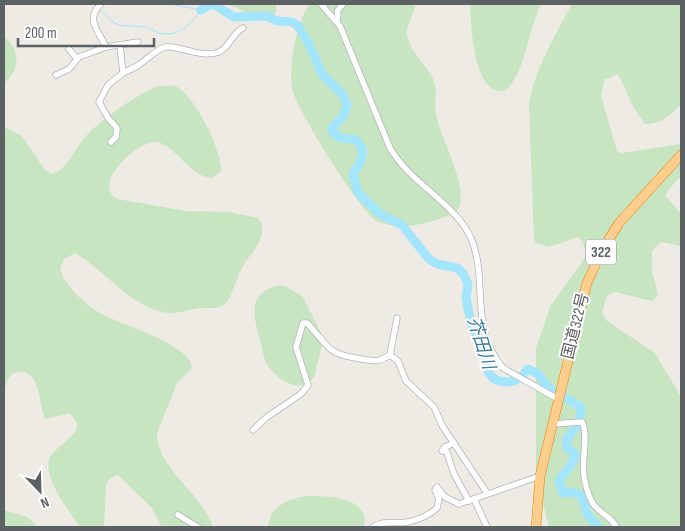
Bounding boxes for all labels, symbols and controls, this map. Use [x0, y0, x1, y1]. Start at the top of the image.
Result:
scale bar [18, 15, 154, 47]
text: 200 m [25, 24, 57, 43]
road number: 322 [586, 240, 616, 264]
street label: 国道322号 [559, 291, 593, 361]
water label: 芥田川 [463, 314, 500, 374]
north arrow [15, 466, 65, 516]
text: N [38, 493, 52, 512]

